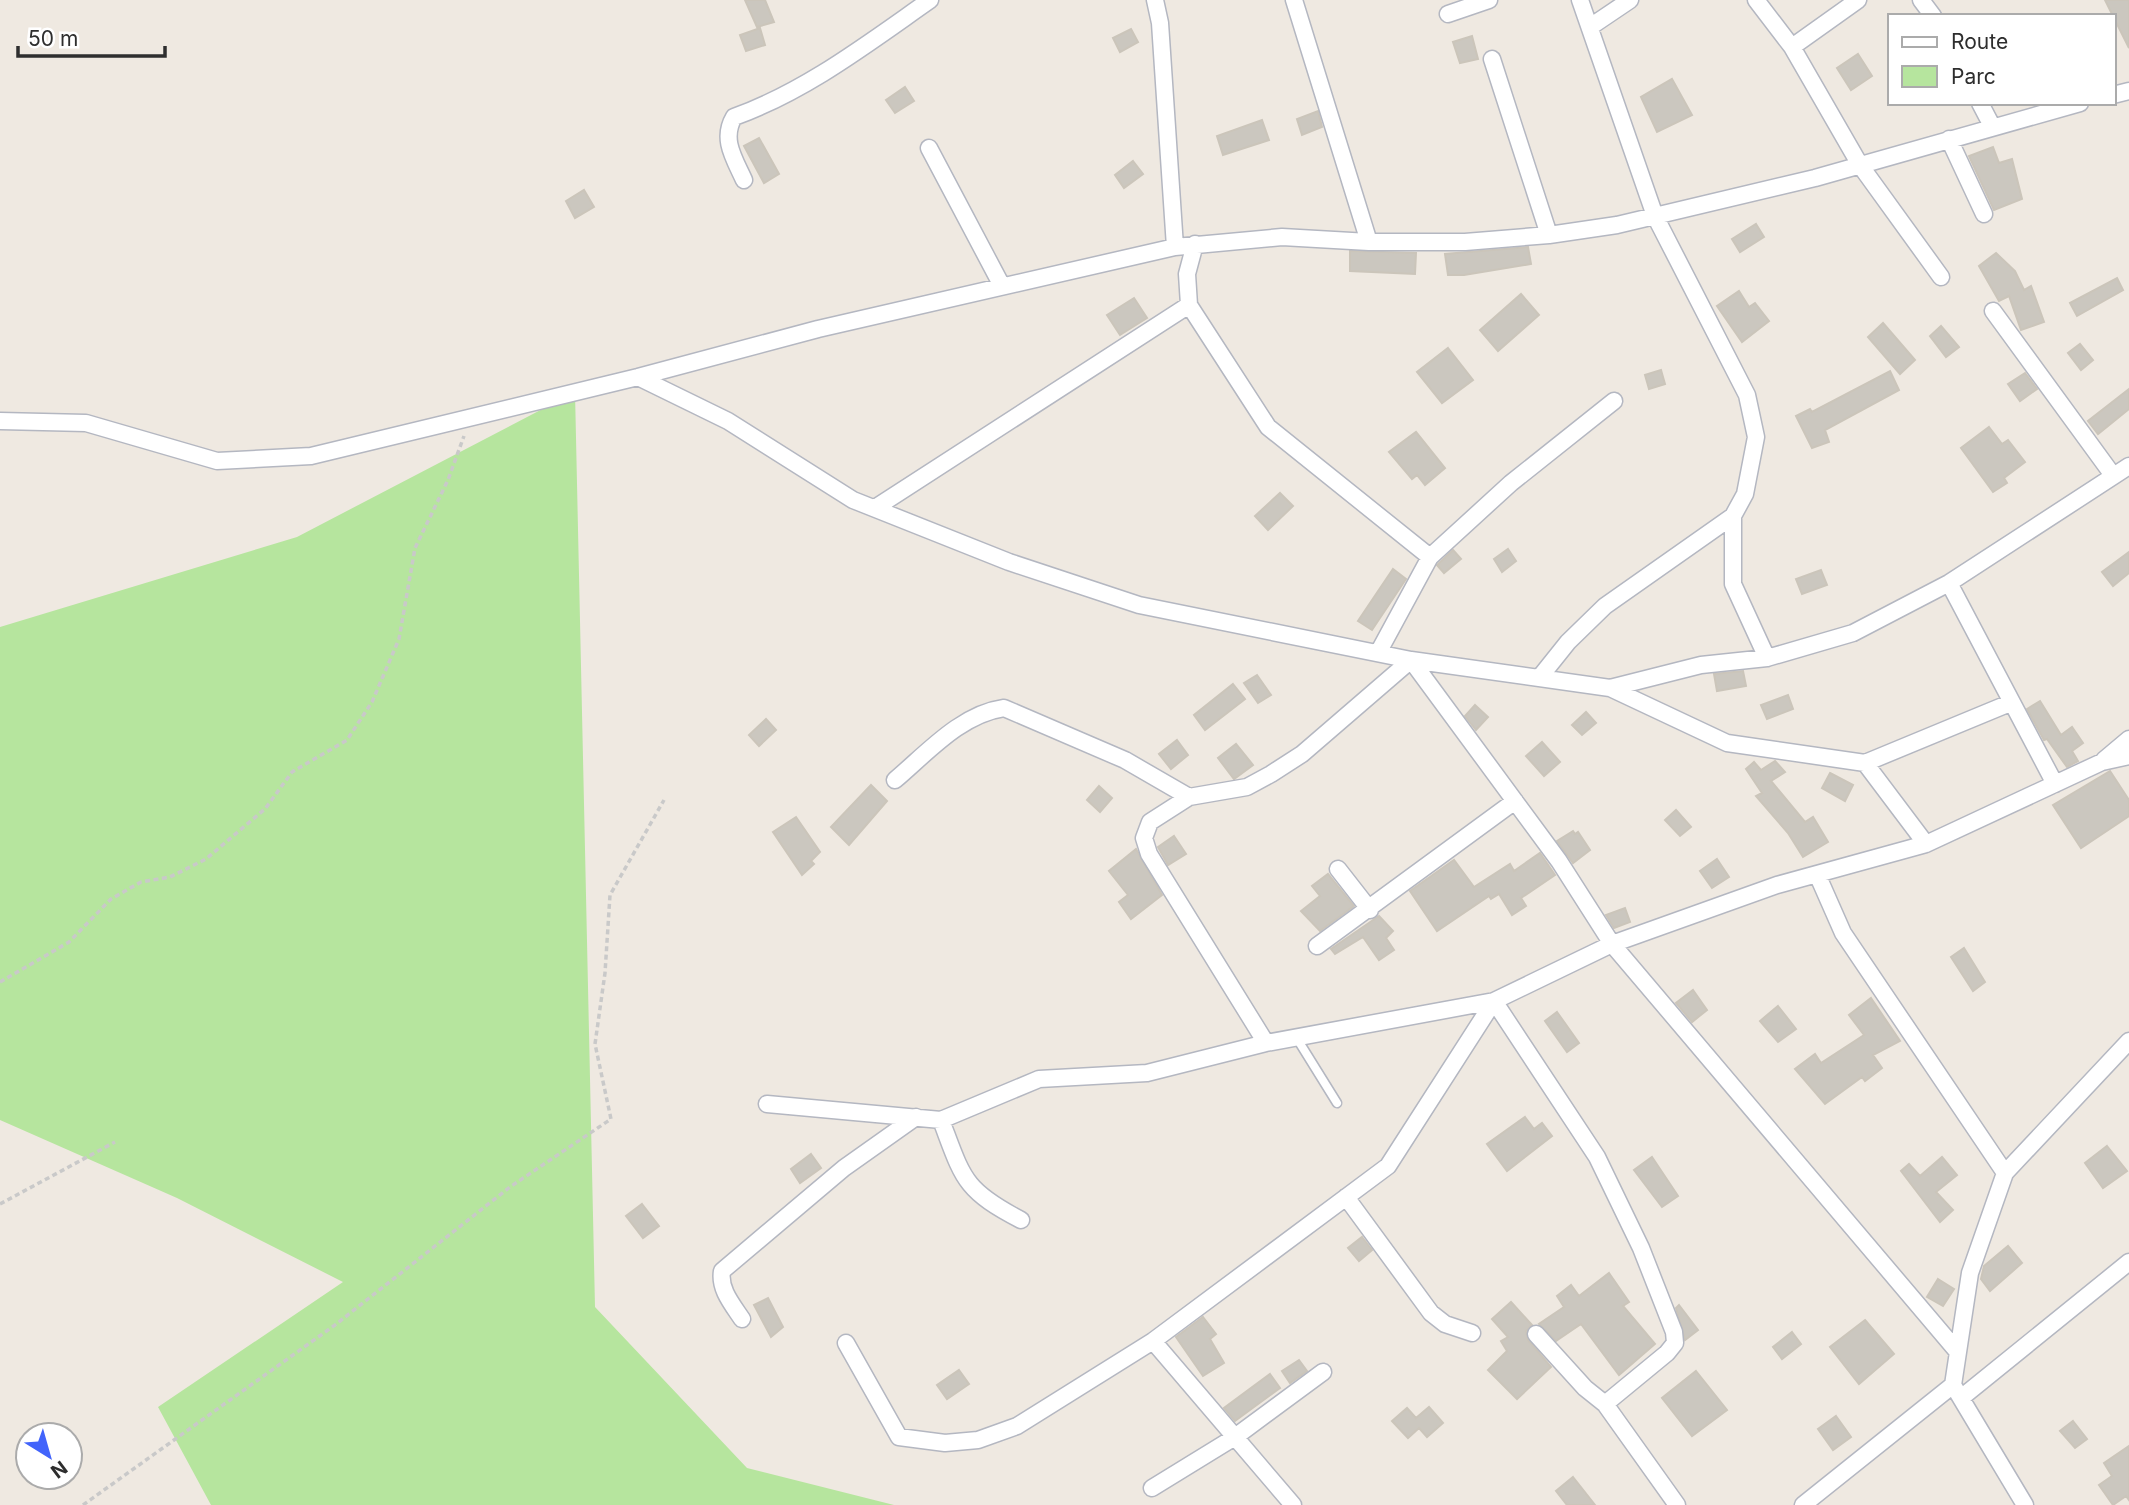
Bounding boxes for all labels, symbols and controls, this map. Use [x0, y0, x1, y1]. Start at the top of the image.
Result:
scale bar [18, 14, 164, 58]
legend [1888, 14, 2115, 105]
text: 50 m [28, 26, 78, 51]
text: Route [1951, 29, 2008, 54]
text: Parc [1951, 64, 1996, 89]
north arrow [14, 1421, 84, 1491]
text: N [46, 1456, 72, 1483]

